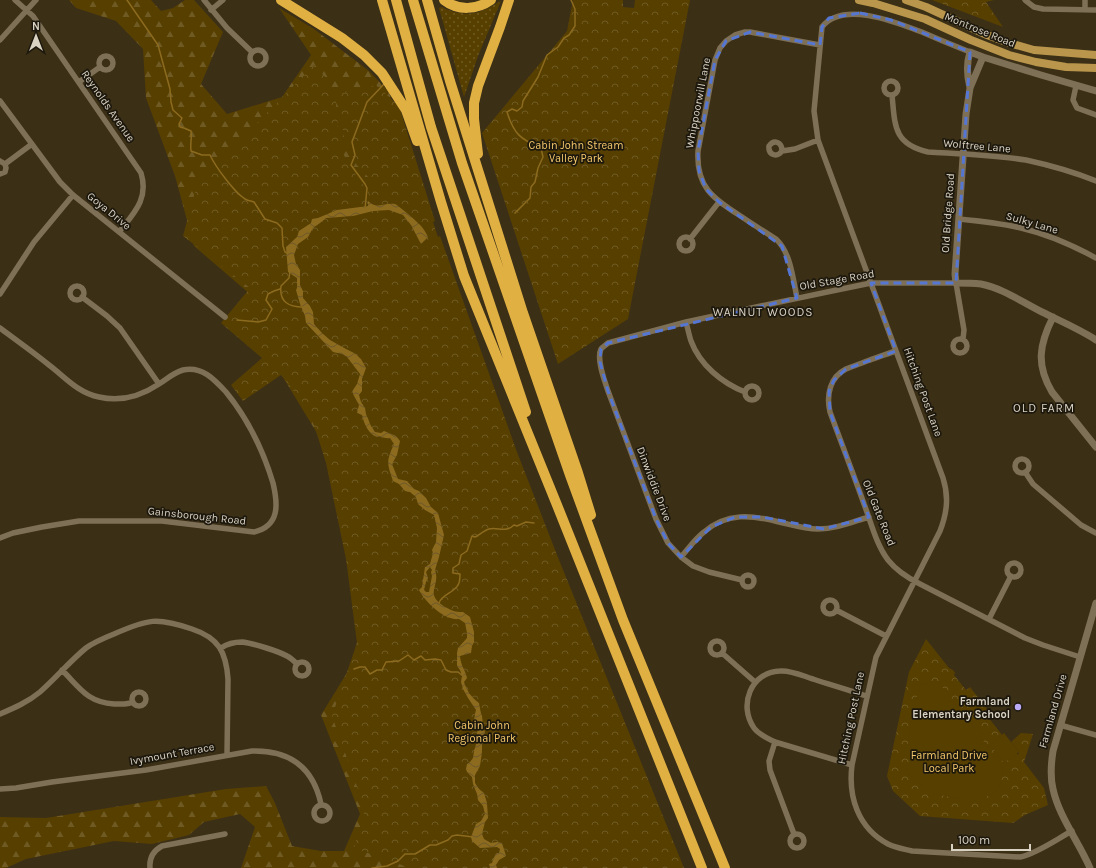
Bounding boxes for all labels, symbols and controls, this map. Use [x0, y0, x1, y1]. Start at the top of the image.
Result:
street label: Montrose Road [943, 10, 1017, 50]
north arrow [16, 16, 56, 56]
text: N [32, 20, 40, 33]
street label: Whippoorwill Lane [683, 56, 713, 149]
street label: Reynolds Avenue [78, 68, 138, 145]
street label: Wolftree Lane [943, 137, 1012, 155]
park label: Cabin John Stream Valley Park [529, 139, 623, 165]
street label: Old Bridge Road [939, 173, 957, 253]
street label: Goya Drive [84, 189, 134, 233]
street label: Sulky Lane [1004, 209, 1060, 237]
street label: Old Stage Road [798, 267, 876, 293]
district label: WALNUT WOODS [712, 305, 814, 319]
street label: Hitching Post Lane [901, 346, 945, 439]
district label: OLD FARM [1013, 401, 1075, 415]
street label: Dinwiddie Drive [634, 445, 674, 523]
street label: Old Gate Road [860, 478, 898, 548]
street label: Gainsborough Road [147, 504, 247, 528]
street label: Hitching Post Lane [835, 670, 867, 765]
street label: Farmland Drive [1036, 672, 1070, 750]
place label: Farmland Elementary School [912, 695, 1010, 721]
marker: Farmland Elementary School [1013, 702, 1023, 712]
park label: Cabin John Regional Park [448, 719, 516, 745]
street label: Ivymount Terrace [129, 740, 216, 768]
park label: Farmland Drive Local Park [911, 749, 988, 775]
scale bar [952, 826, 1030, 852]
text: 100 m [958, 833, 990, 847]

